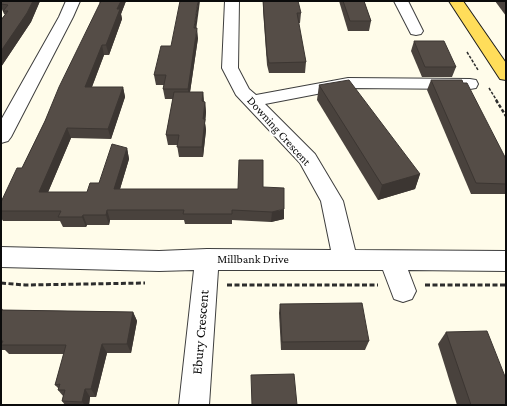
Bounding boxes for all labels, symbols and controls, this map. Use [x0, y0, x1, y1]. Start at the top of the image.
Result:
street label: Downing Crescent [244, 93, 315, 169]
street label: Millbank Drive [217, 252, 289, 266]
street label: Ebury Crescent [188, 289, 212, 375]

